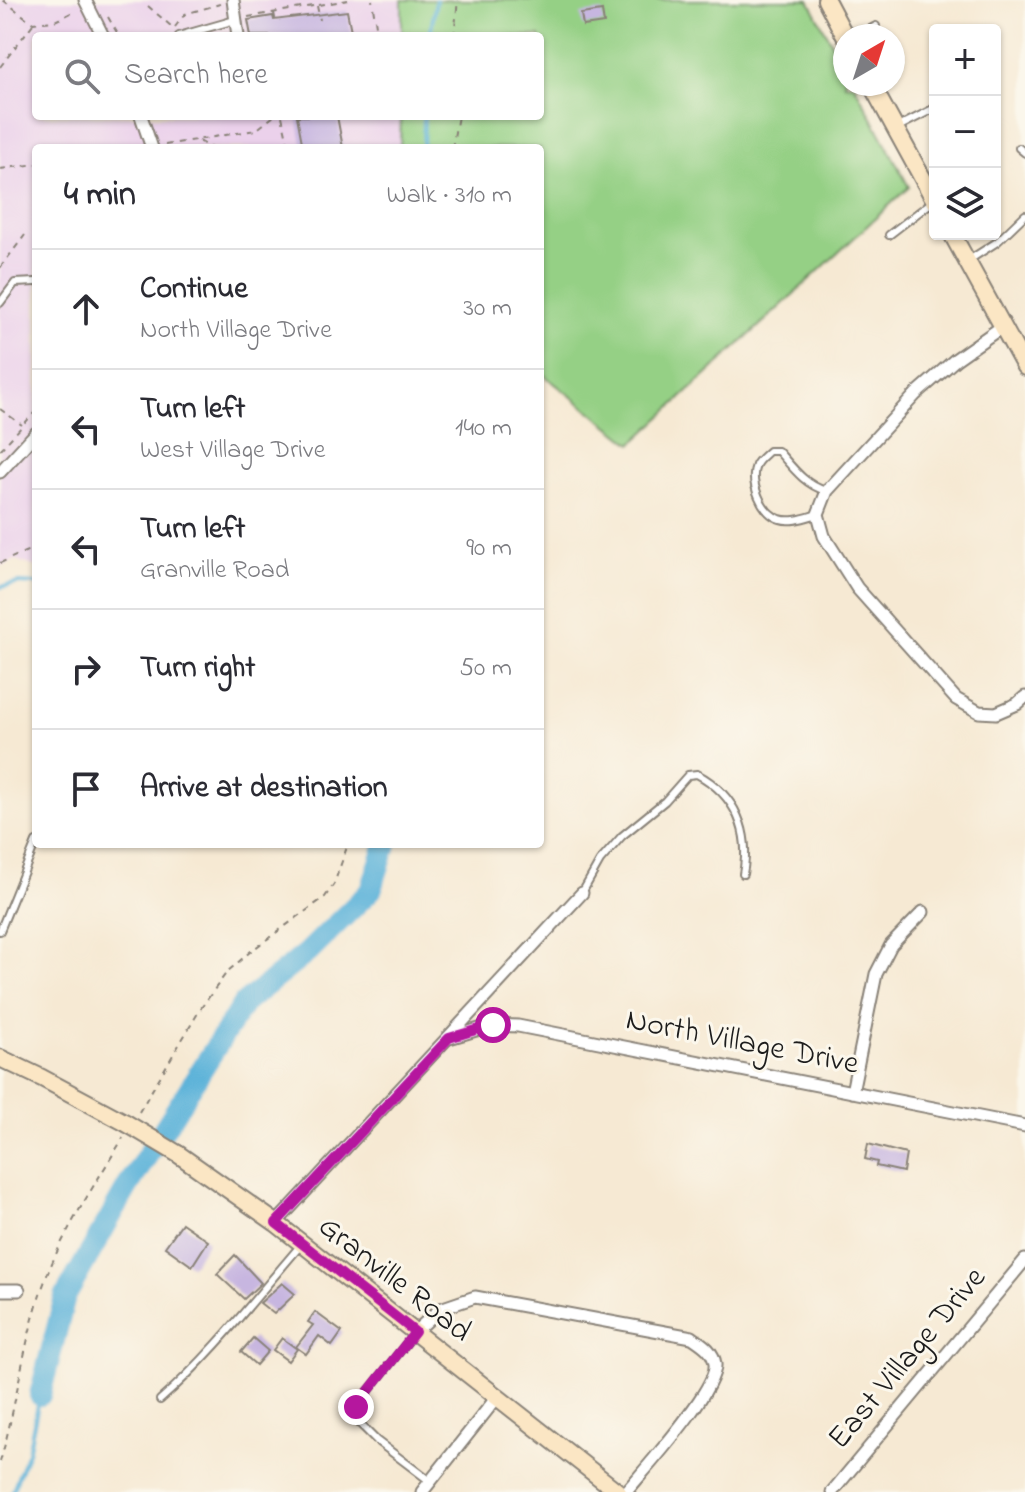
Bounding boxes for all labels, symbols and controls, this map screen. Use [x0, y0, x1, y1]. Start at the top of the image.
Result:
north arrow [833, 24, 905, 96]
map controls [929, 24, 1001, 240]
button: + [929, 24, 1001, 96]
search box [32, 32, 544, 120]
icon: search [60, 54, 104, 98]
text: Search here [124, 54, 268, 98]
button: − [929, 96, 1001, 168]
button: layers [929, 168, 1001, 240]
text: 4 min [64, 171, 136, 221]
text: Walk · 310 m [387, 177, 512, 215]
text: Continue [140, 268, 248, 312]
icon: ahead [64, 287, 108, 331]
text: 30 m [463, 290, 512, 328]
text: North Village Drive [140, 312, 332, 350]
text: Turn left [140, 388, 245, 432]
icon: left [64, 407, 108, 451]
text: 140 m [455, 410, 512, 448]
text: West Village Drive [140, 432, 325, 470]
text: Turn left [140, 508, 245, 552]
icon: left [64, 527, 108, 571]
text: 90 m [466, 530, 512, 568]
text: Granville Road [140, 552, 289, 590]
icon: right [64, 647, 108, 691]
text: Turn right [140, 647, 255, 691]
text: 50 m [459, 650, 512, 688]
icon: arrive [64, 767, 108, 811]
text: Arrive at destination [140, 767, 388, 811]
street label: North Village Drive [622, 997, 863, 1089]
route start [475, 1007, 511, 1043]
street label: Granville Road [307, 1205, 481, 1355]
street label: East Village Drive [817, 1257, 999, 1461]
route end [338, 1389, 374, 1425]

